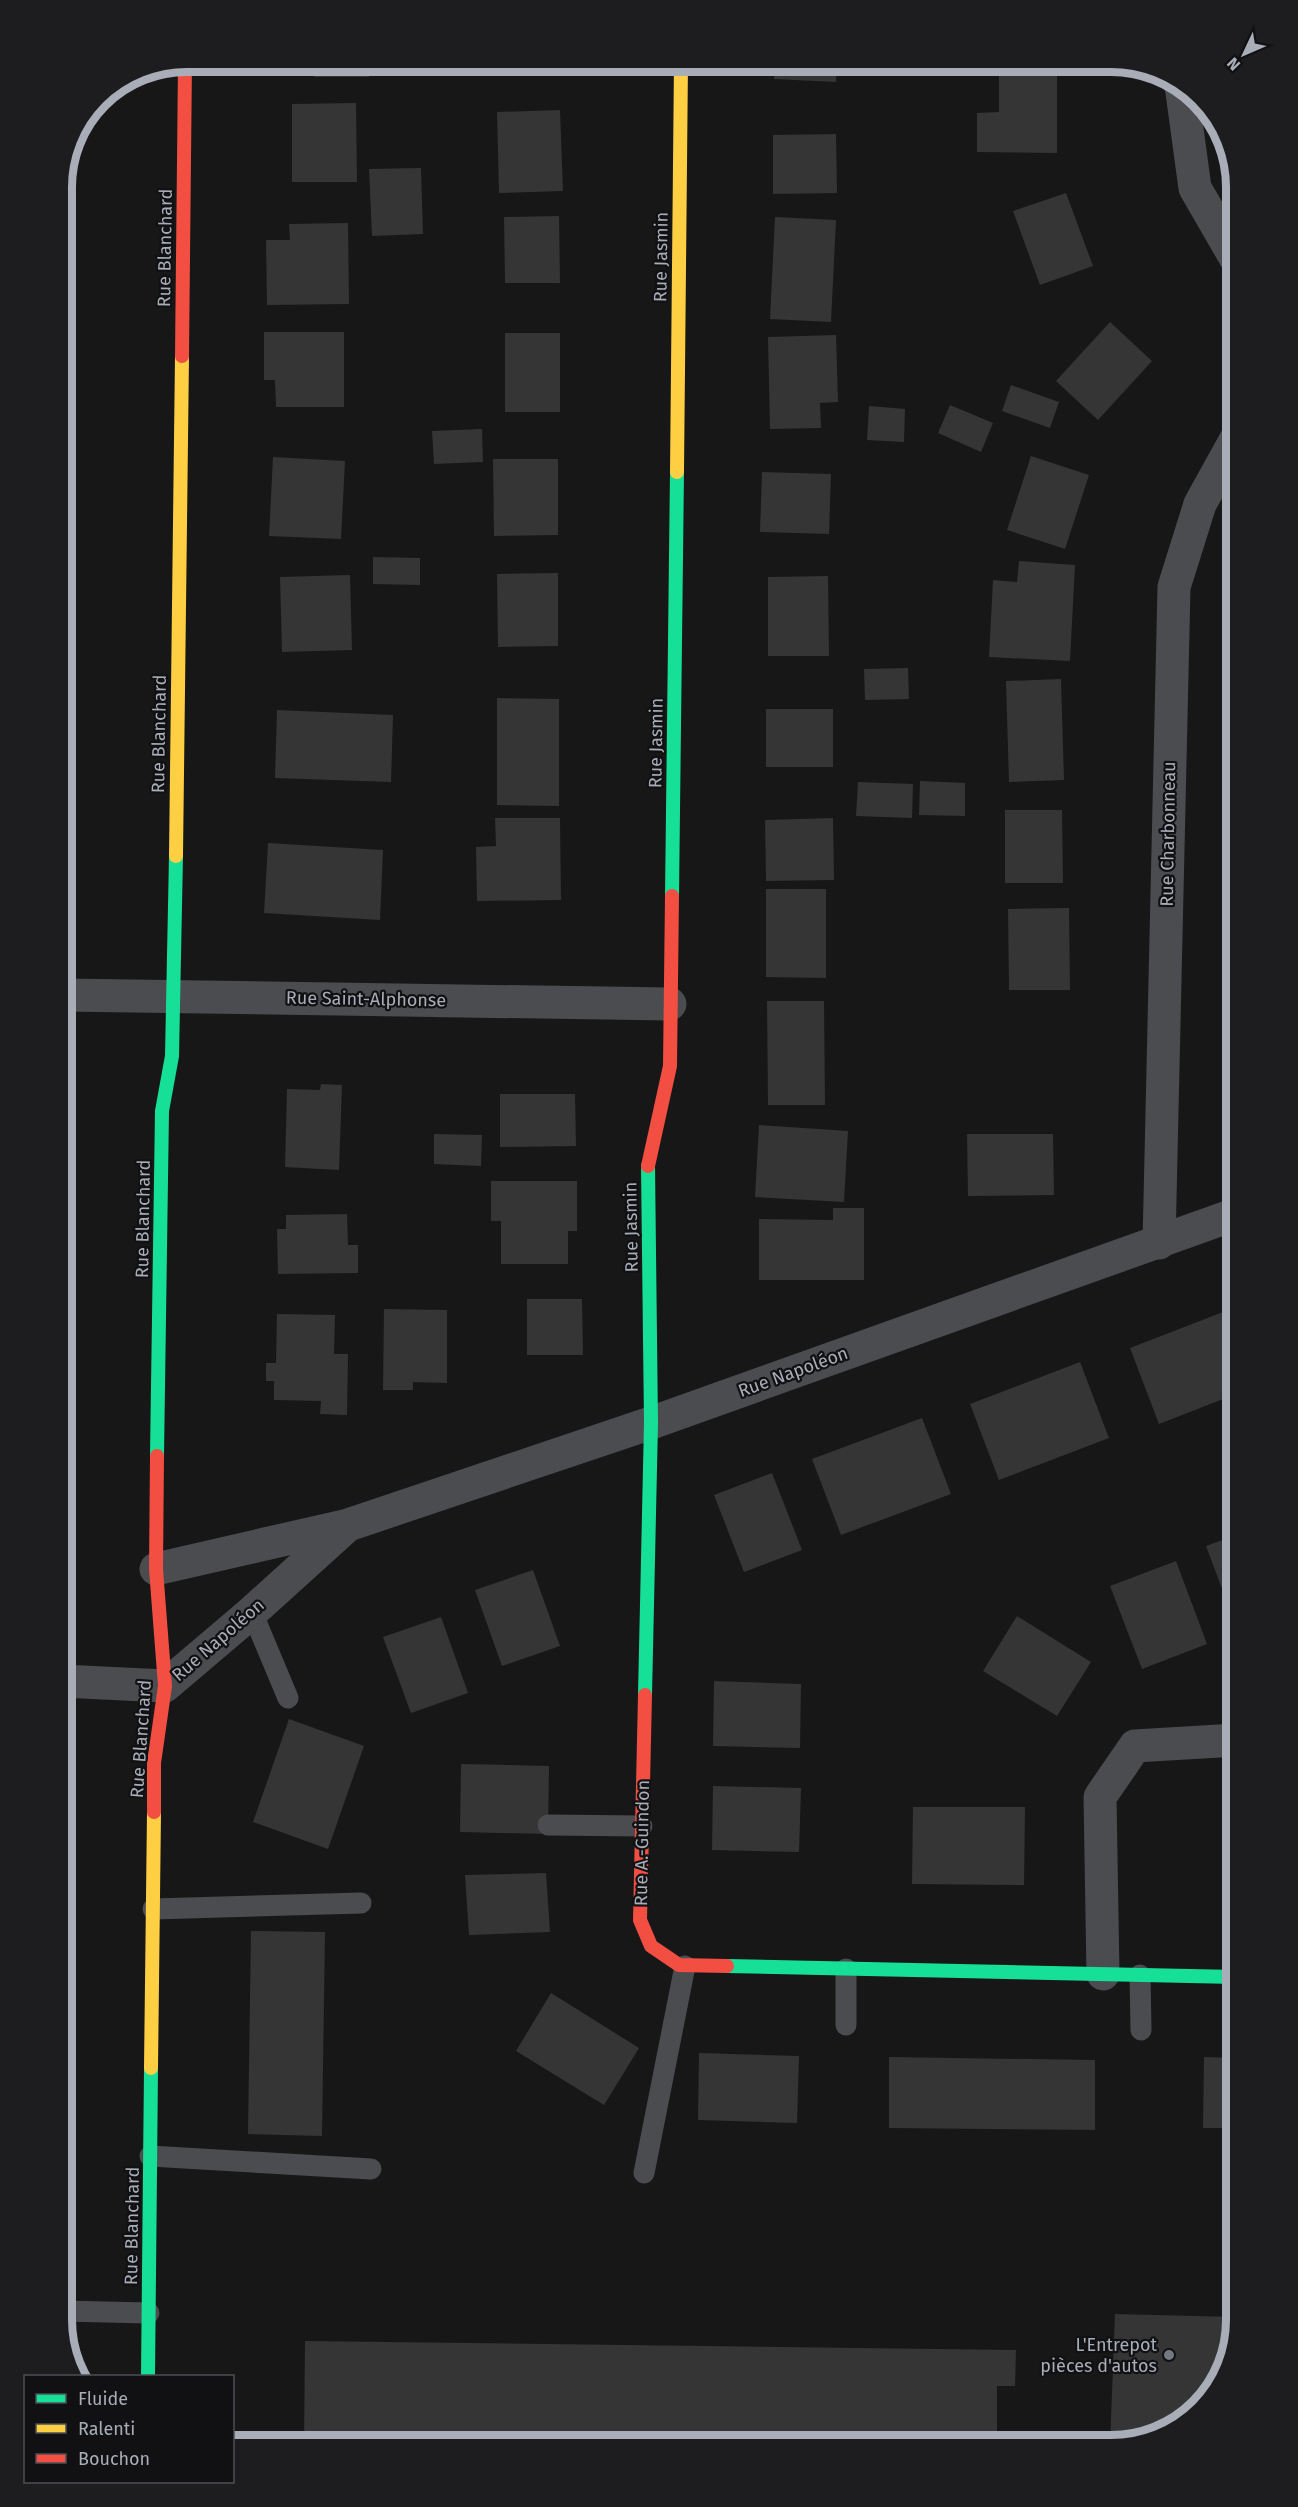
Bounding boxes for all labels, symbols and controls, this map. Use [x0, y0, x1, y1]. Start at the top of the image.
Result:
north arrow [1214, 24, 1274, 84]
text: N [1223, 54, 1244, 74]
street label: Rue Blanchard [153, 189, 177, 307]
street label: Rue Jasmin [649, 212, 673, 302]
street label: Rue Blanchard [147, 675, 171, 793]
street label: Rue Jasmin [644, 698, 668, 788]
street label: Rue Charbonneau [1156, 761, 1180, 907]
street label: Rue Saint-Alphonse [286, 987, 446, 1011]
street label: Rue Blanchard [131, 1160, 155, 1278]
street label: Rue Jasmin [619, 1182, 643, 1272]
street label: Rue Napoléon [735, 1342, 851, 1402]
street label: Rue Napoléon [167, 1594, 269, 1686]
street label: Rue Blanchard [126, 1679, 156, 1799]
street label: Rue A.-Guindon [630, 1780, 654, 1906]
street label: Rue Blanchard [120, 2167, 144, 2285]
place label: L'Entrepot pièces d'autos [1040, 2334, 1157, 2377]
marker: L'Entrepot pièces d'autos [1162, 2348, 1176, 2362]
legend [24, 2375, 234, 2483]
text: Fluide [78, 2388, 128, 2410]
text: Ralenti [78, 2418, 135, 2440]
text: Bouchon [78, 2448, 150, 2470]

